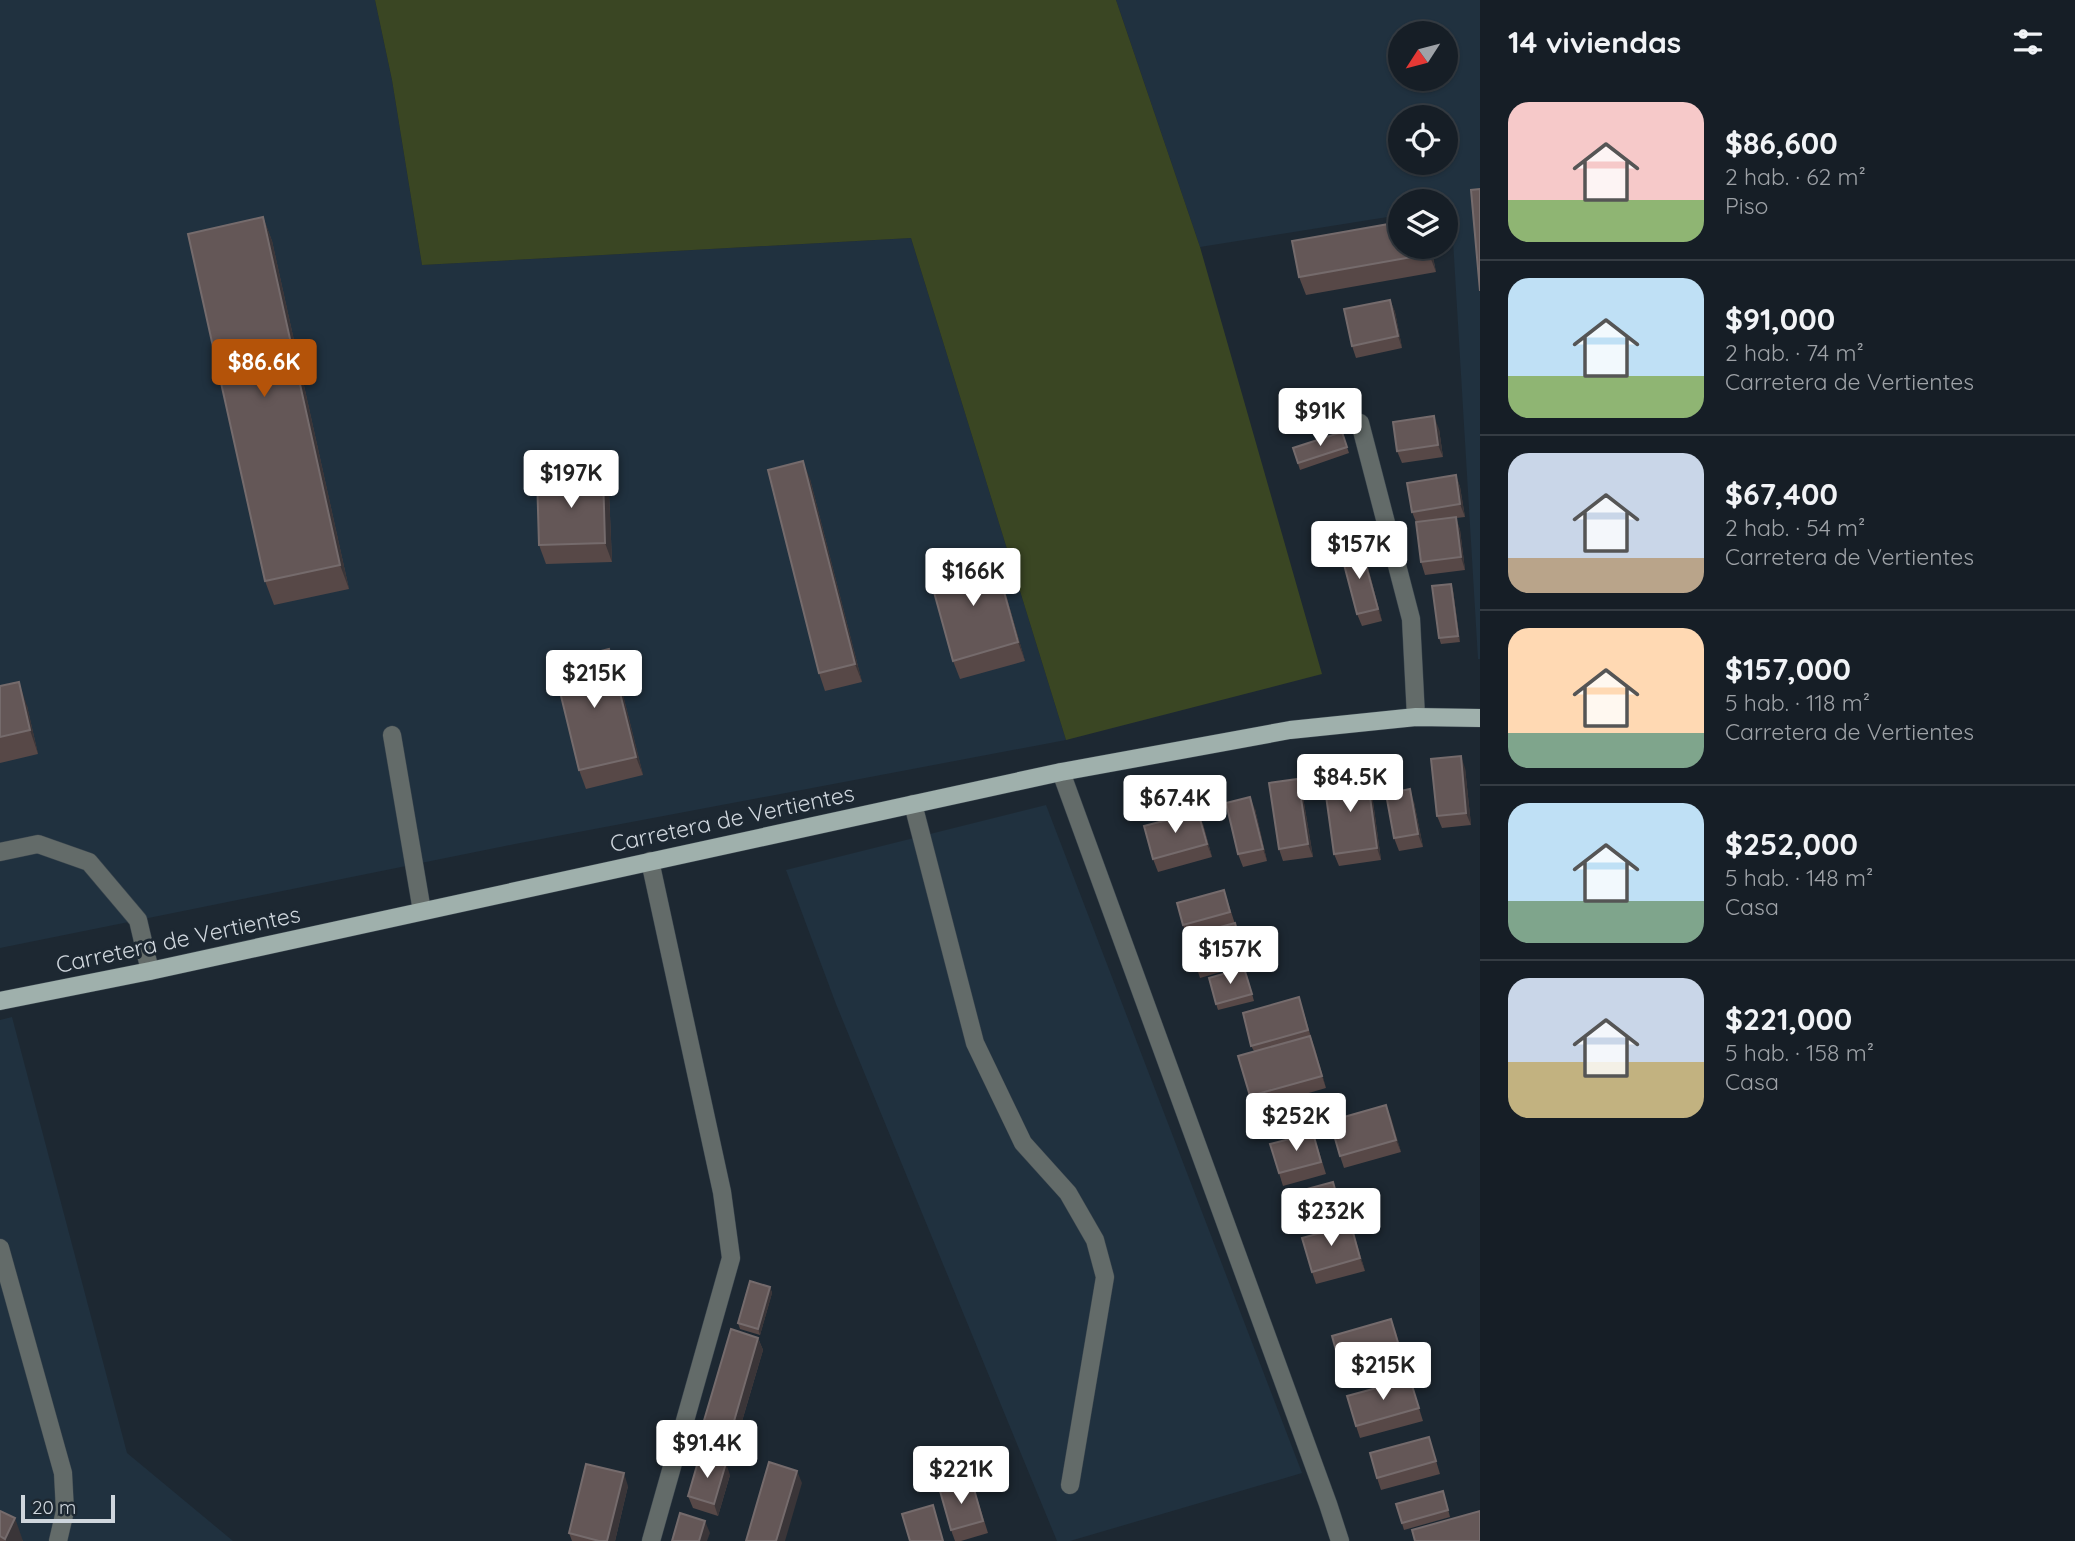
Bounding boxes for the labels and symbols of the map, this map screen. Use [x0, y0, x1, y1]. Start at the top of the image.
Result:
north arrow [1388, 21, 1458, 91]
pin: $86.6K [207, 340, 321, 399]
pin: $91K [1279, 388, 1361, 448]
pin: $197K [522, 450, 620, 510]
pin: $157K [1310, 522, 1408, 581]
pin: $166K [924, 548, 1022, 608]
pin: $215K [545, 650, 643, 710]
pin: $84.5K [1293, 754, 1407, 814]
pin: $67.4K [1118, 776, 1232, 835]
street label: Carretera de Vertientes [607, 778, 857, 858]
street label: Carretera de Vertientes [53, 899, 303, 979]
pin: $157K [1181, 926, 1279, 986]
pin: $252K [1247, 1094, 1345, 1153]
pin: $232K [1282, 1188, 1380, 1248]
pin: $215K [1334, 1342, 1432, 1402]
pin: $91.4K [650, 1420, 764, 1480]
pin: $221K [912, 1446, 1010, 1506]
scale bar [21, 1492, 116, 1524]

